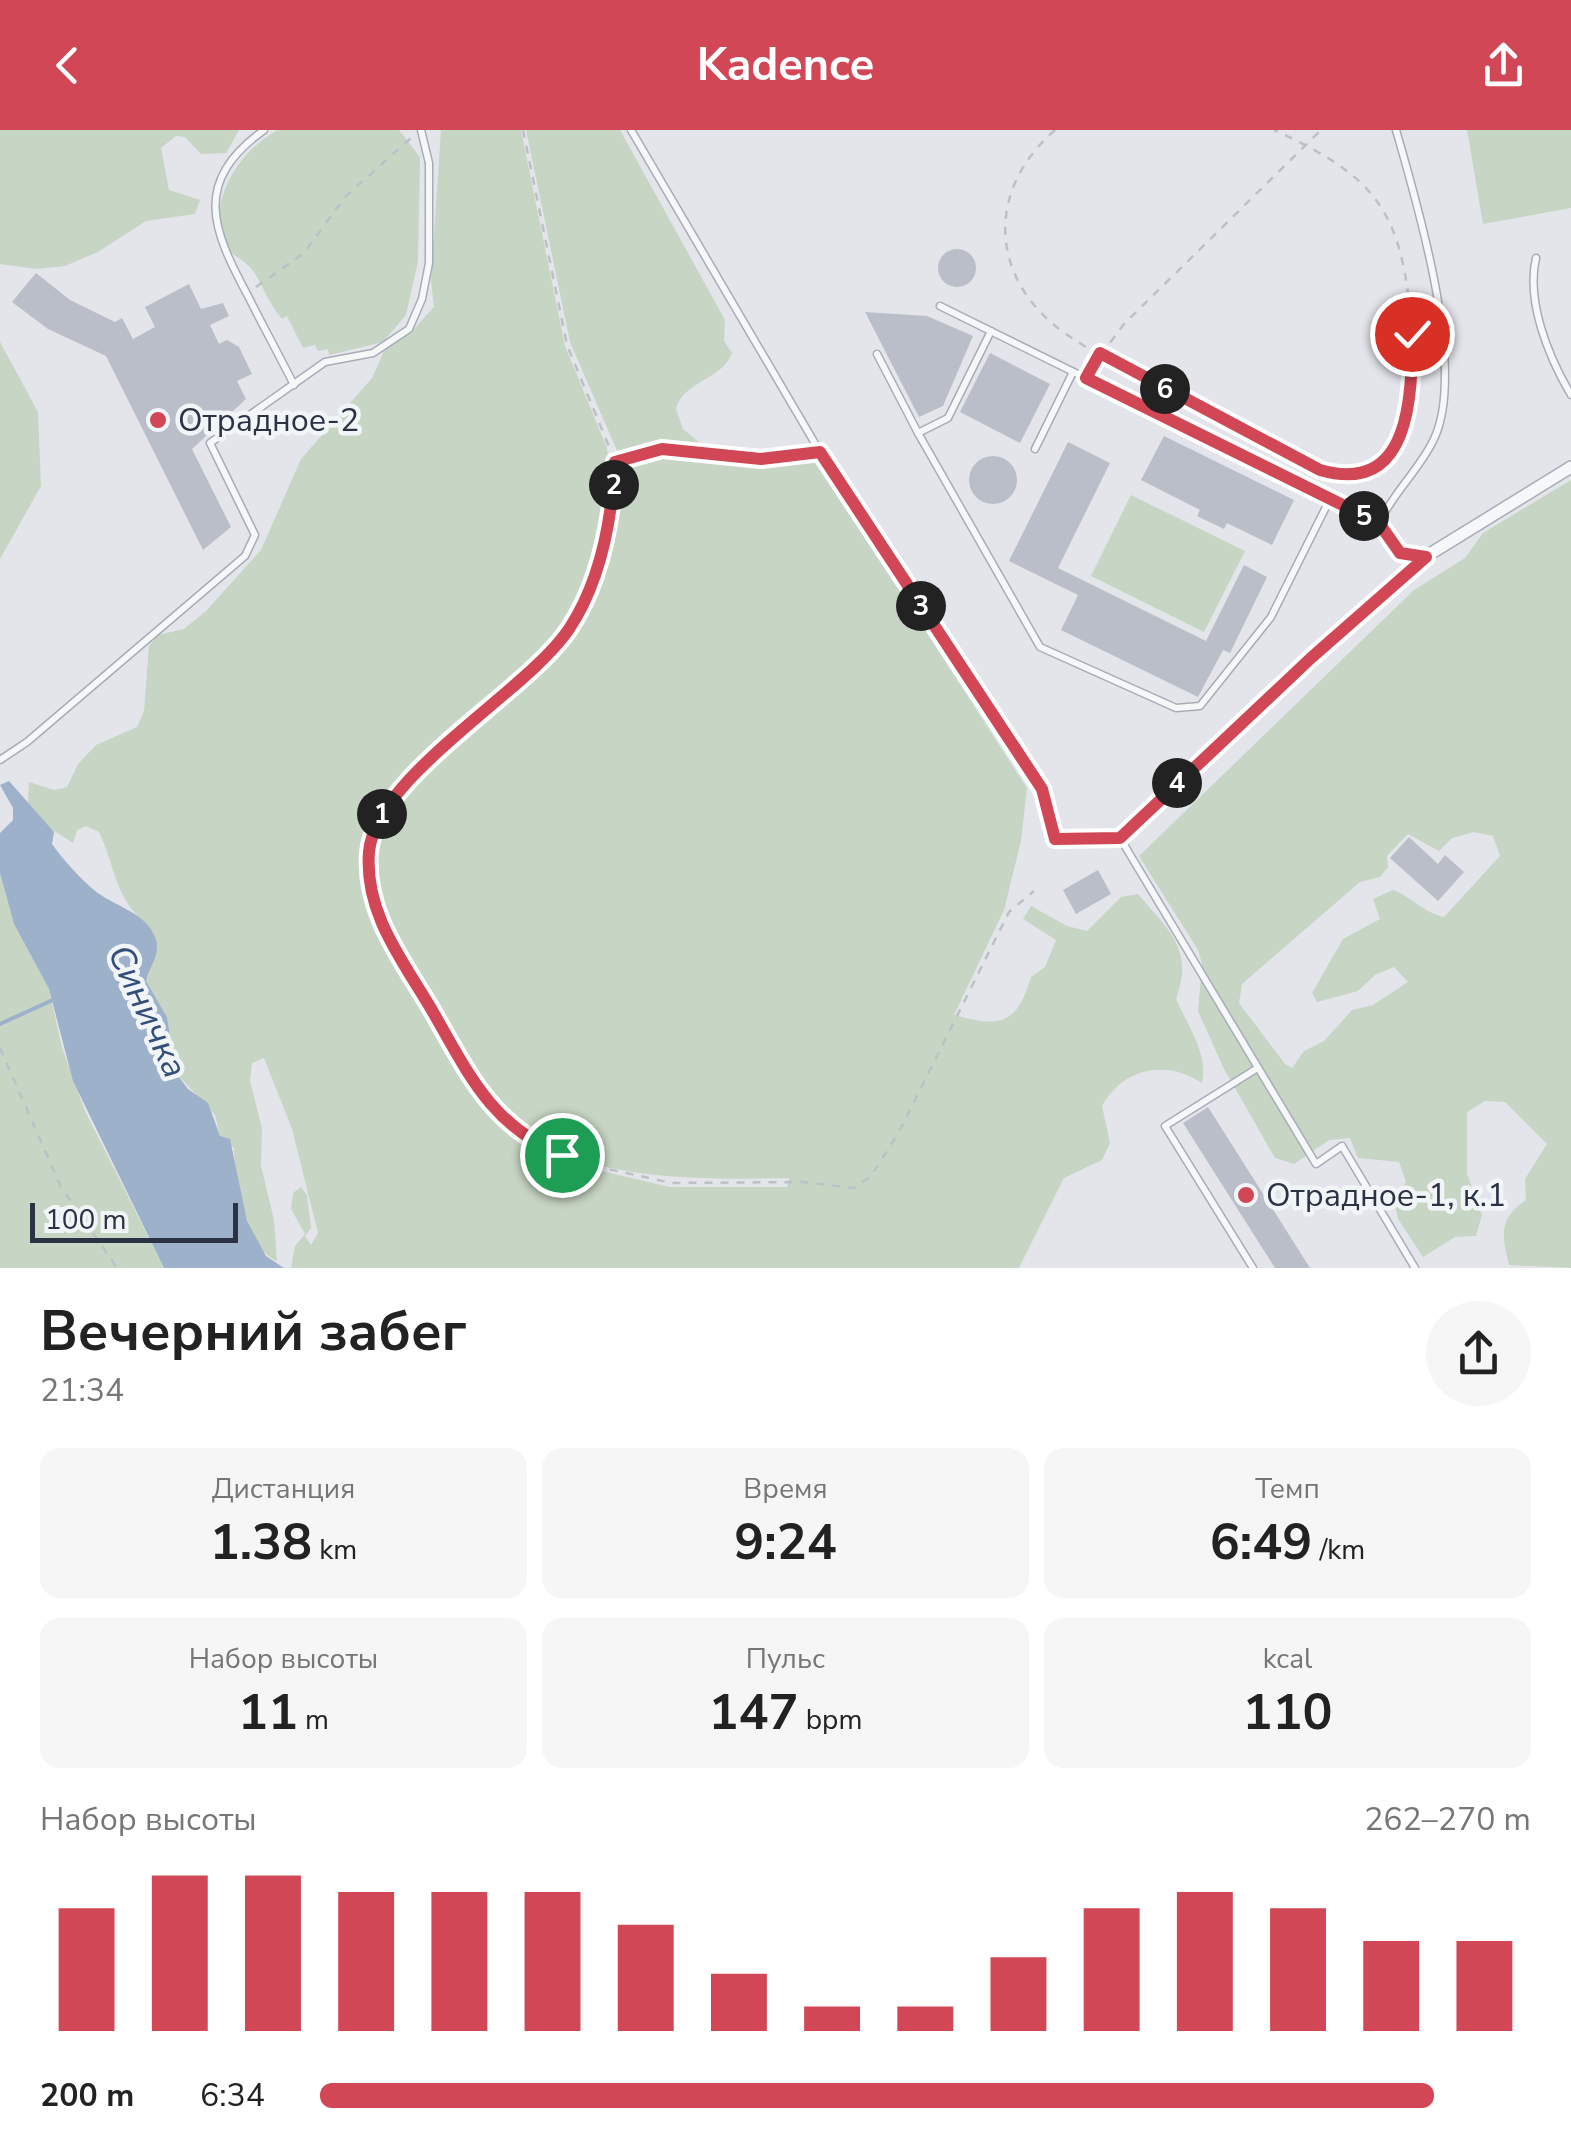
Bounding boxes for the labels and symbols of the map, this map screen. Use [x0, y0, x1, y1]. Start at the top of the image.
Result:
pin [1370, 292, 1455, 377]
pin: 6 [1140, 364, 1190, 414]
place label: Отрадное-2 [178, 399, 359, 442]
marker: Отрадное-2 [147, 409, 169, 431]
pin: 2 [589, 460, 639, 510]
pin: 5 [1339, 491, 1389, 541]
pin: 3 [896, 581, 946, 631]
pin: 4 [1152, 758, 1202, 808]
pin: 1 [357, 789, 407, 839]
water label: Синичка [96, 937, 199, 1085]
pin [520, 1113, 605, 1198]
place label: Отрадное-1, к.1 [1266, 1174, 1506, 1217]
marker: Отрадное-1, к.1 [1235, 1184, 1257, 1206]
scale bar [30, 1198, 238, 1242]

